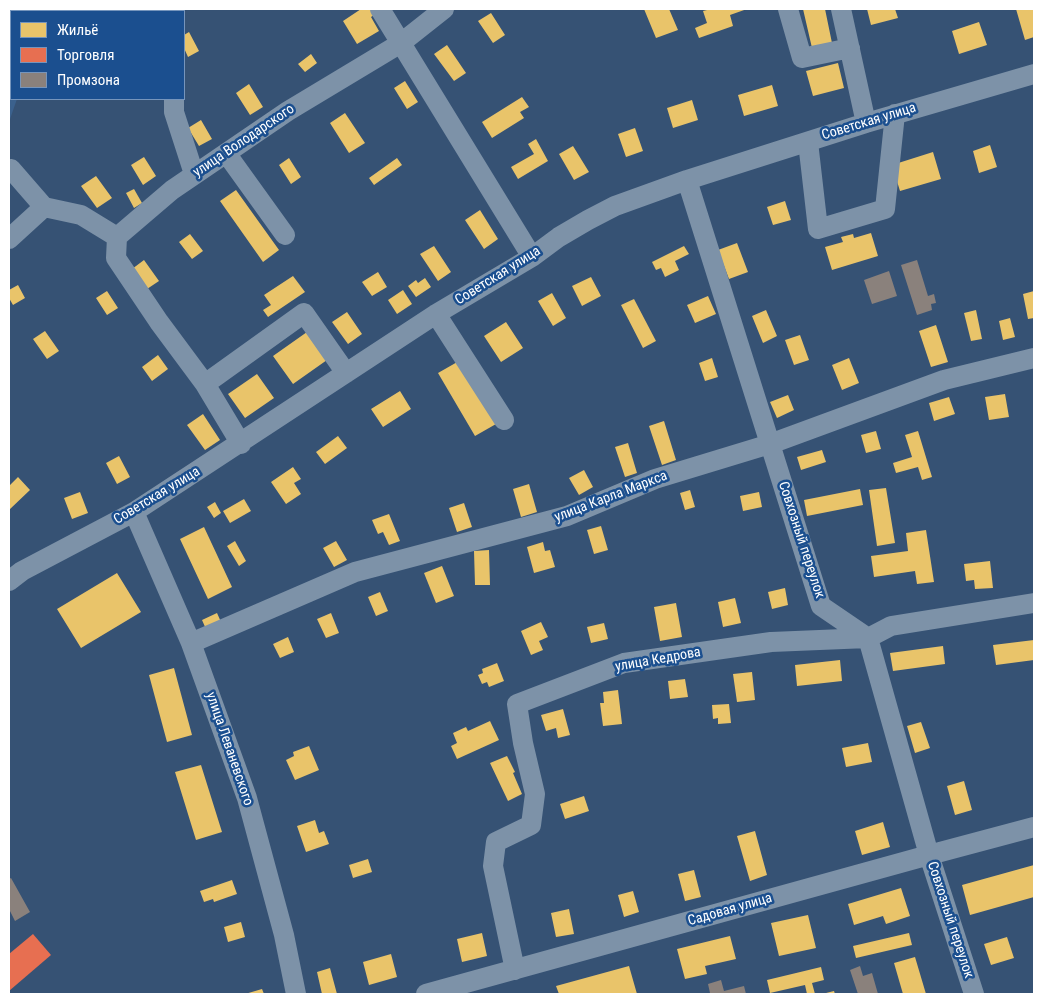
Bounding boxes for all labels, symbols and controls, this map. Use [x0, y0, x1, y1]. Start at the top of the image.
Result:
legend [10, 10, 185, 100]
text: Жильё [57, 21, 98, 39]
text: Торговля [57, 46, 114, 64]
text: Промзона [57, 71, 120, 89]
street label: Советская улица [820, 100, 918, 144]
street label: улица Володарского [190, 101, 298, 181]
street label: Советская улица [452, 243, 544, 309]
street label: Советская улица [111, 464, 203, 528]
street label: улица Карла Маркса [552, 468, 670, 526]
street label: Совхозный переулок [774, 479, 828, 601]
street label: улица Кедрова [614, 644, 702, 676]
street label: улица Леваневского [202, 690, 256, 808]
street label: Совхозный переулок [923, 859, 977, 981]
street label: Садовая улица [686, 890, 774, 930]

